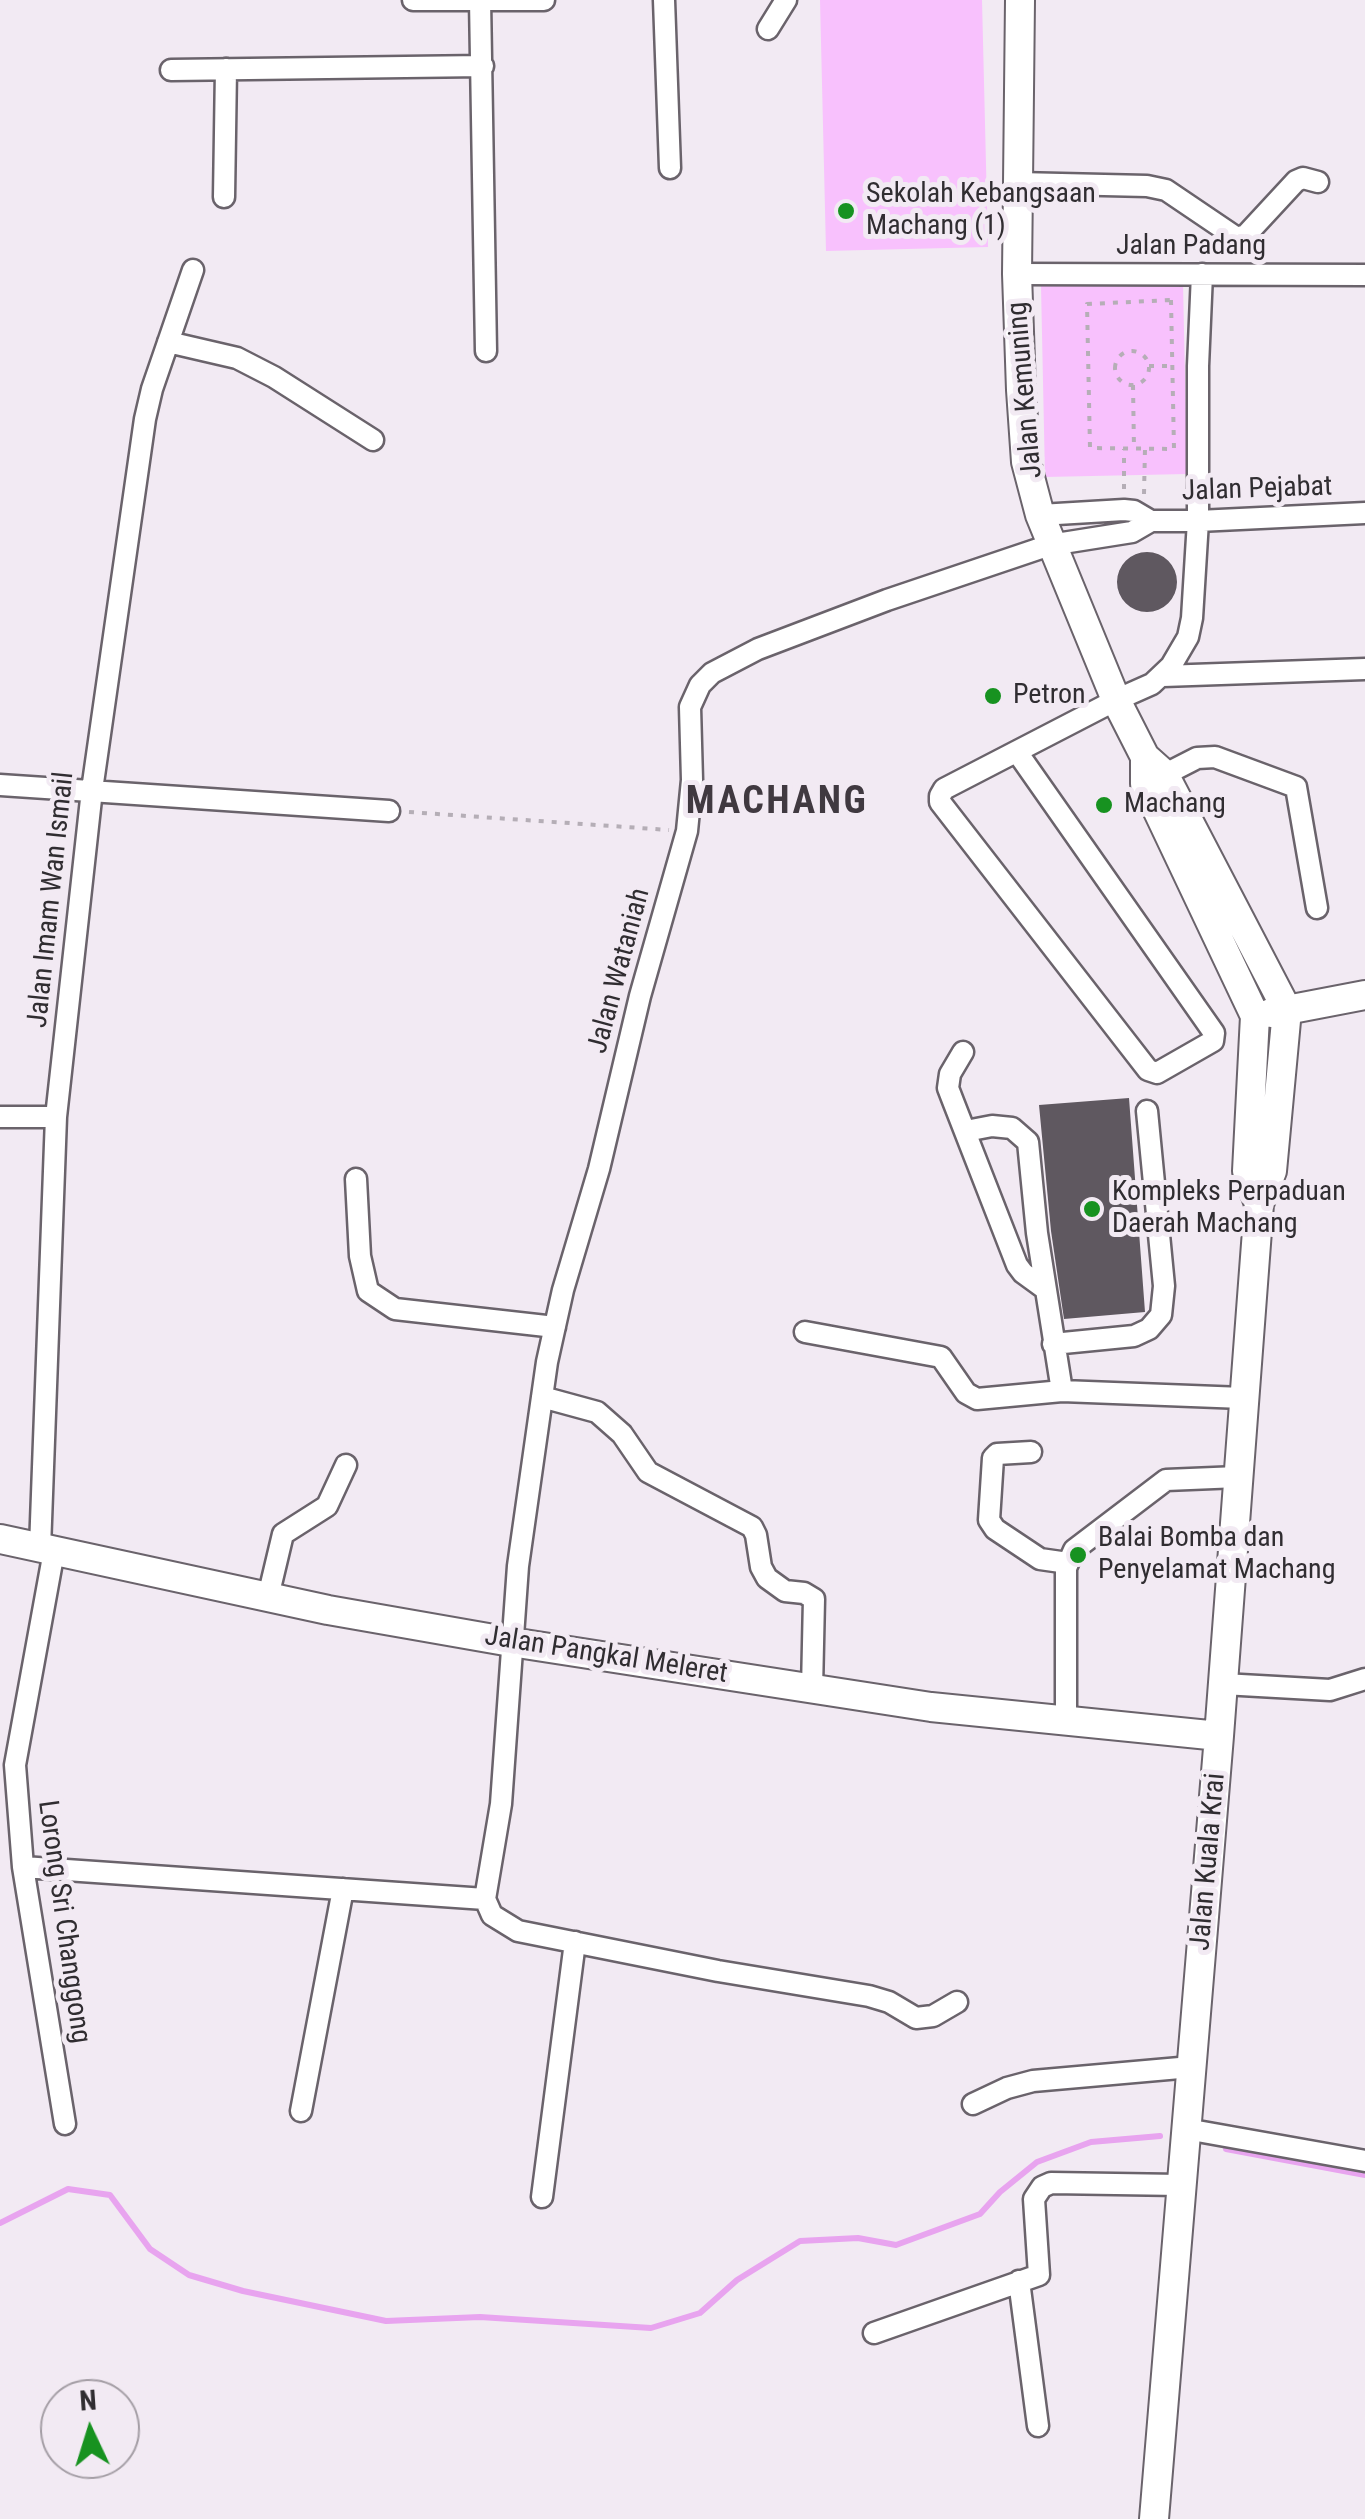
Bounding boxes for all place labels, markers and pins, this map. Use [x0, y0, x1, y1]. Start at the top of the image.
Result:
place label: Sekolah Kebangsaan Machang (1) [866, 178, 1096, 244]
marker: Sekolah Kebangsaan Machang (1) [835, 200, 857, 222]
place label: Petron [1013, 679, 1086, 713]
marker: Petron [982, 685, 1004, 707]
place label: Machang [1124, 788, 1226, 822]
marker: Machang [1093, 794, 1115, 816]
place label: Kompleks Perpaduan Daerah Machang [1112, 1176, 1346, 1242]
marker: Kompleks Perpaduan Daerah Machang [1081, 1198, 1103, 1220]
place label: Balai Bomba dan Penyelamat Machang [1098, 1522, 1335, 1588]
marker: Balai Bomba dan Penyelamat Machang [1067, 1544, 1089, 1566]

